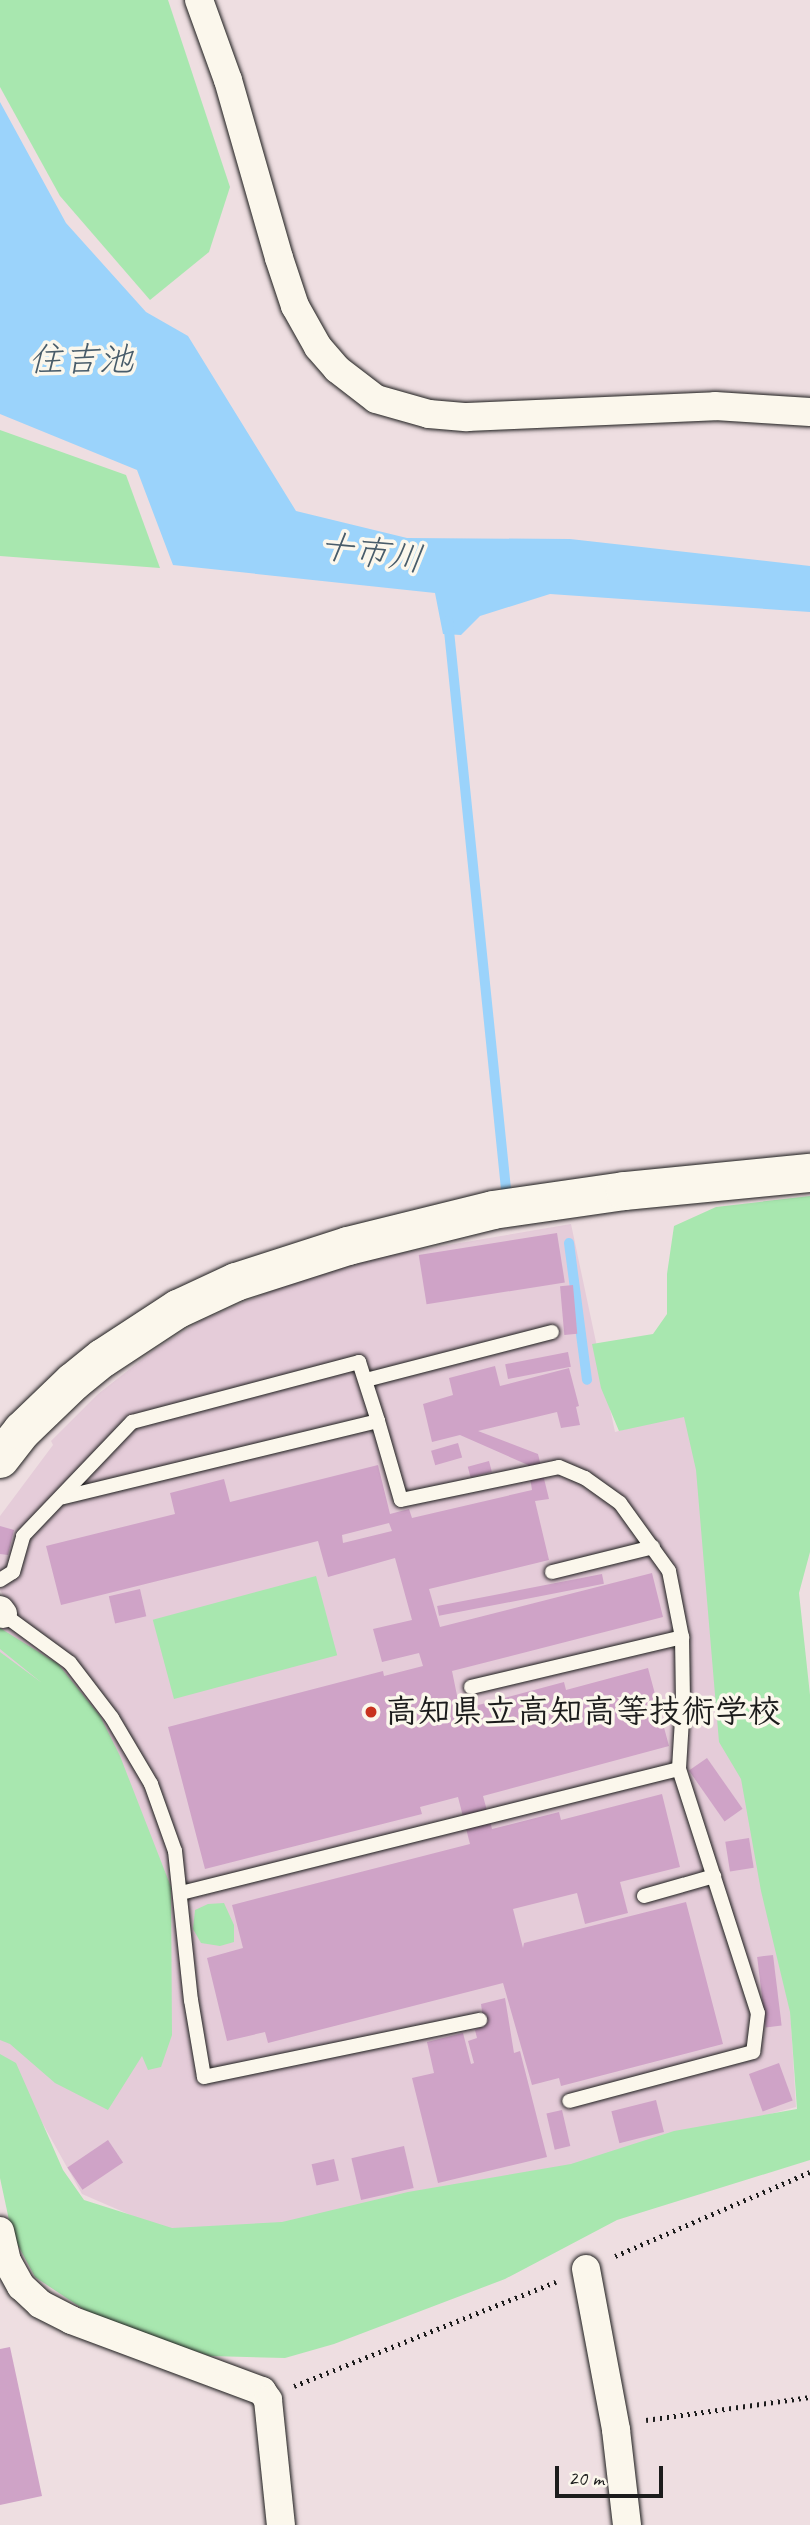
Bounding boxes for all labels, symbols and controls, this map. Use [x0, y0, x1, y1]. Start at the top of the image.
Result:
water label: 住吉池 [29, 339, 133, 381]
water label: 十市川 [316, 525, 426, 581]
place label: 高知県立高知高等技術学校 [385, 1692, 781, 1732]
marker: 高知県立高知高等技術学校 [363, 1704, 379, 1720]
scale bar [558, 2452, 666, 2496]
text: 20 m [568, 2465, 604, 2491]

